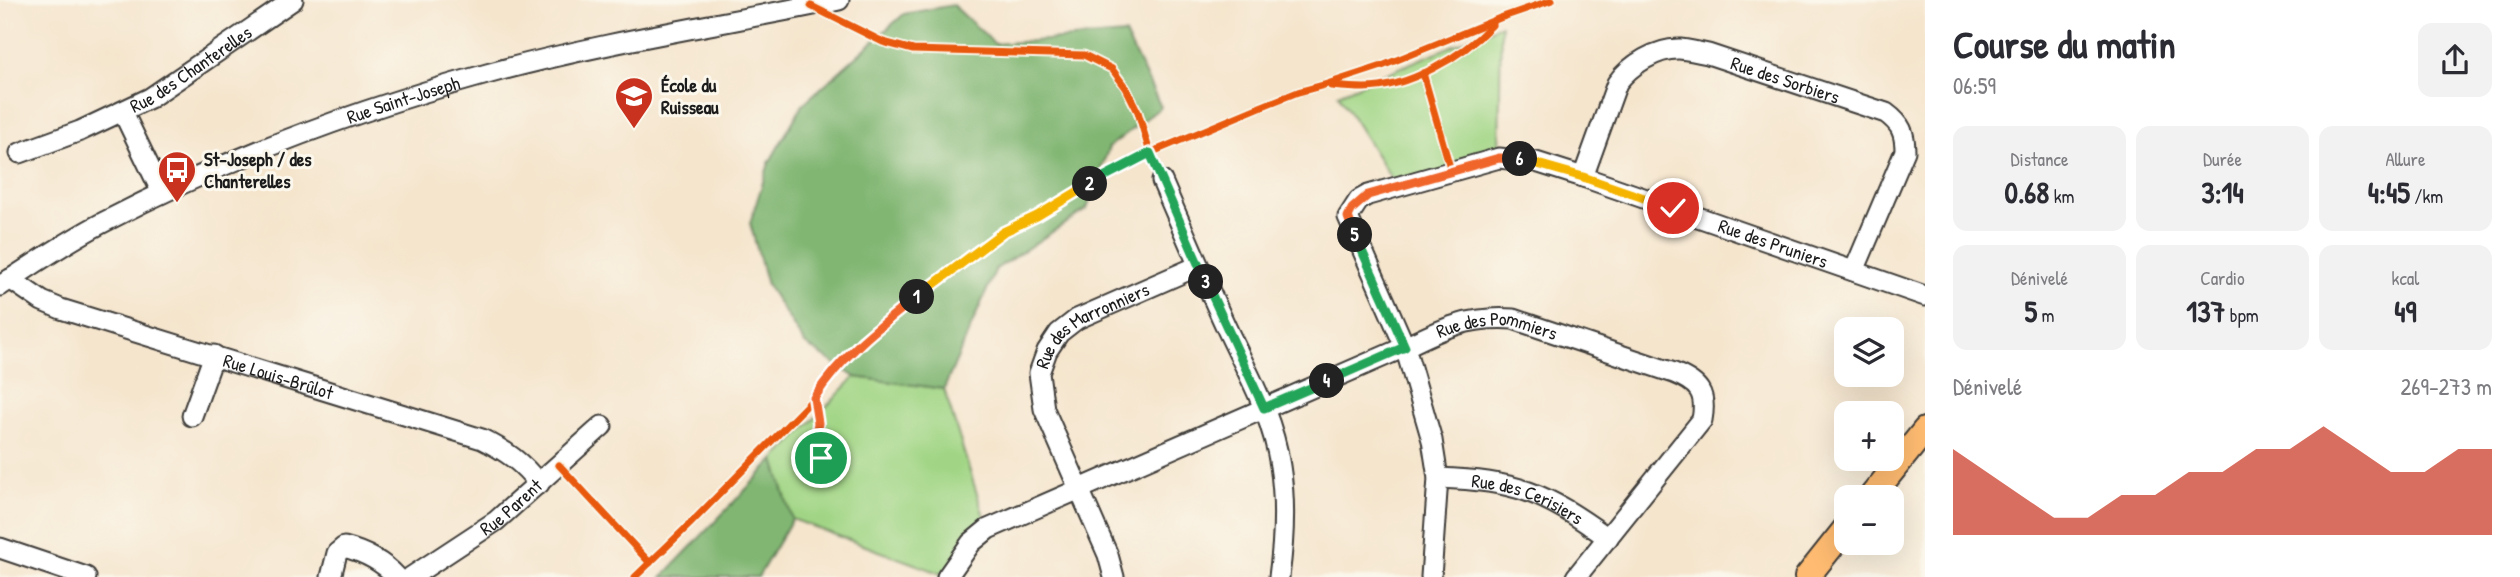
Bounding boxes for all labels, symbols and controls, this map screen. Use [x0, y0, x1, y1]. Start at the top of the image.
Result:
text: Course du matin [1953, 18, 2176, 70]
street label: Rue des Chanterelles [125, 19, 257, 119]
button: share [2418, 23, 2492, 97]
street label: Rue des Sorbiers [1728, 50, 1843, 110]
street label: Rue Saint-Joseph [343, 69, 463, 130]
text: 06:59 [1953, 70, 1996, 101]
place label: École du Ruisseau [661, 72, 719, 120]
school or university icon: École du Ruisseau [613, 75, 655, 130]
pin: 6 [1502, 142, 1538, 176]
text: 6 [1516, 145, 1523, 171]
place label: St-Joseph / des Chanterelles [204, 146, 312, 194]
text: Distance [2010, 146, 2069, 172]
text: Durée [2203, 146, 2242, 172]
text: Allure [2386, 146, 2425, 172]
bus stop icon: St-Joseph / des Chanterelles [156, 149, 198, 204]
pin: 2 [1072, 166, 1108, 202]
text: 2 [1085, 170, 1094, 196]
text: 0.68 [2004, 172, 2049, 212]
text: 3:14 [2201, 172, 2244, 212]
text: 4:45 [2368, 172, 2410, 212]
pin [1643, 178, 1703, 238]
text: km [2049, 183, 2075, 209]
text: /km [2410, 183, 2443, 209]
icon: check [1654, 189, 1692, 227]
street label: Rue des Pruniers [1715, 212, 1831, 274]
pin: 5 [1338, 218, 1372, 252]
text: 5 [1350, 221, 1359, 247]
pin: 3 [1188, 264, 1224, 300]
text: Dénivelé [2011, 265, 2068, 291]
text: Cardio [2200, 265, 2245, 291]
text: kcal [2392, 265, 2419, 291]
text: 3 [1201, 268, 1210, 294]
street label: Rue des Marronniers [1029, 276, 1153, 372]
pin: 1 [900, 280, 934, 314]
text: 1 [913, 283, 920, 309]
text: 5 [2025, 291, 2037, 331]
text: 137 [2186, 291, 2225, 331]
text: 49 [2394, 291, 2417, 331]
text: m [2037, 302, 2055, 328]
text: bpm [2225, 302, 2259, 328]
street label: Rue des Pommiers [1432, 305, 1561, 346]
map controls [1834, 317, 1904, 555]
button: layers [1834, 317, 1904, 387]
street label: Rue Louis-Brûlot [220, 347, 337, 405]
pin: 4 [1310, 364, 1344, 398]
text: 4 [1323, 367, 1330, 393]
text: Dénivelé [1953, 371, 2022, 402]
text: 269–273 m [2401, 371, 2492, 402]
button: + [1834, 401, 1904, 471]
pin [791, 428, 851, 488]
icon: arrive [802, 439, 840, 477]
street label: Rue des Cerisiers [1470, 467, 1588, 530]
street label: Rue Parent [474, 473, 548, 541]
button: − [1834, 485, 1904, 555]

